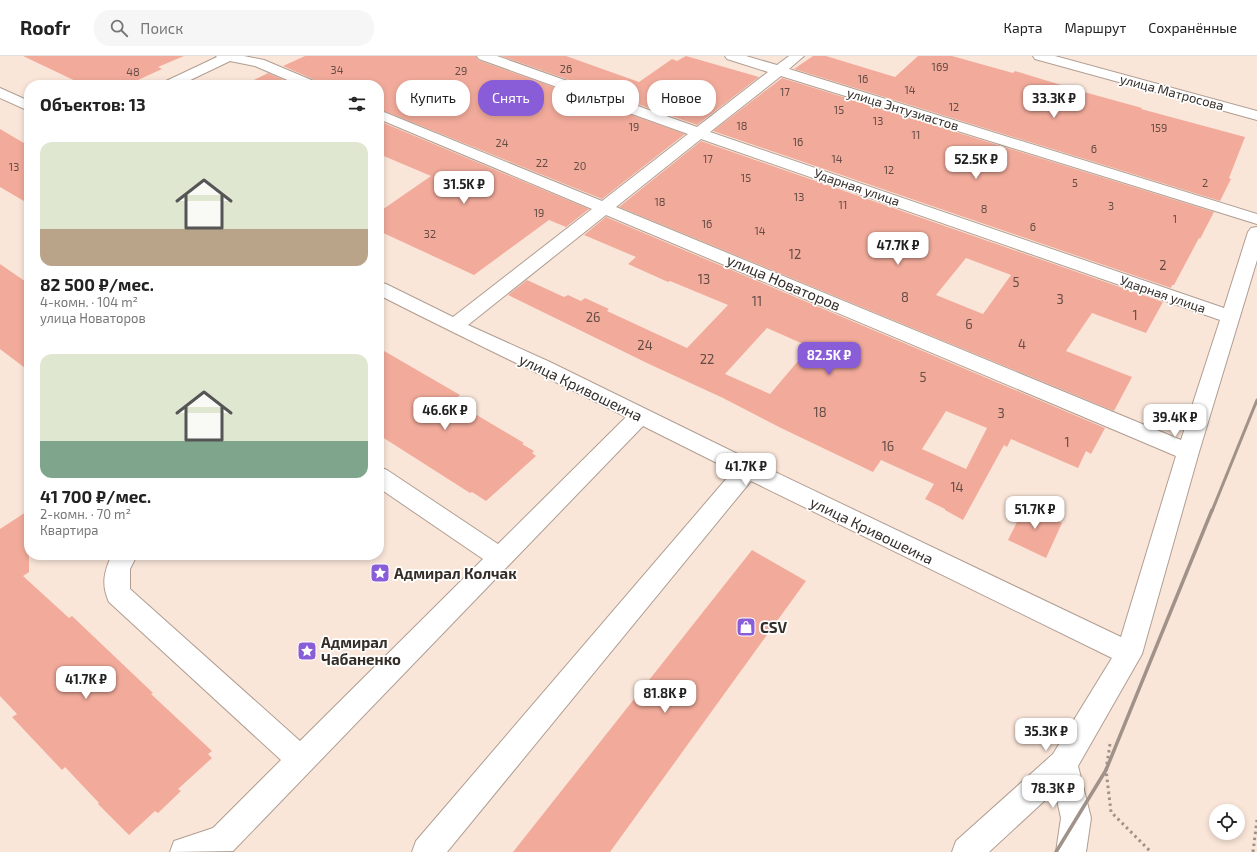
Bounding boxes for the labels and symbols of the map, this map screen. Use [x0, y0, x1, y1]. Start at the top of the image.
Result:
house number: 169 [932, 60, 948, 73]
house number: 26 [560, 62, 572, 75]
house number: 34 [331, 63, 344, 76]
house number: 29 [455, 64, 467, 77]
house number: 48 [126, 65, 140, 78]
street label: улица Матросова [1118, 70, 1226, 114]
house number: 16 [858, 72, 868, 85]
house number: 14 [904, 83, 916, 96]
street label: улица Энтузиастов [845, 84, 961, 134]
house number: 17 [780, 85, 790, 98]
pin: 33.3K ₽ [1017, 85, 1091, 119]
house number: 12 [949, 100, 959, 113]
house number: 15 [834, 103, 844, 116]
house number: 13 [873, 114, 883, 127]
house number: 18 [736, 119, 748, 132]
house number: 19 [629, 120, 639, 133]
house number: 159 [1151, 121, 1167, 134]
house number: 11 [912, 128, 920, 141]
house number: 16 [793, 135, 803, 148]
house number: 24 [496, 136, 509, 149]
house number: 6 [1091, 142, 1097, 155]
pin: 52.5K ₽ [939, 146, 1013, 180]
house number: 17 [703, 152, 713, 165]
house number: 14 [831, 152, 843, 165]
house number: 22 [536, 156, 548, 169]
house number: 20 [574, 159, 586, 172]
house number: 13 [9, 160, 19, 173]
house number: 12 [884, 163, 894, 176]
street label: Ударная улица [812, 165, 902, 209]
pin: 31.5K ₽ [427, 171, 501, 205]
house number: 15 [741, 171, 751, 184]
house number: 5 [1072, 176, 1078, 189]
house number: 2 [1202, 176, 1208, 189]
house number: 13 [794, 190, 804, 203]
house number: 18 [654, 195, 666, 208]
house number: 11 [839, 198, 847, 211]
house number: 3 [1108, 199, 1114, 212]
house number: 8 [981, 202, 987, 215]
house number: 19 [534, 206, 544, 219]
house number: 1 [1173, 212, 1177, 225]
house number: 16 [702, 217, 712, 230]
house number: 6 [1030, 220, 1036, 233]
house number: 14 [754, 224, 766, 237]
house number: 32 [424, 227, 436, 240]
pin: 47.7K ₽ [861, 232, 935, 266]
house number: 12 [789, 246, 801, 262]
street label: улица Новаторов [724, 250, 844, 315]
house number: 2 [1159, 257, 1167, 273]
house number: 13 [698, 271, 710, 287]
street label: Ударная улица [1118, 272, 1208, 316]
house number: 5 [1013, 274, 1020, 290]
house number: 8 [901, 289, 909, 305]
house number: 3 [1056, 291, 1064, 307]
house number: 11 [752, 293, 762, 309]
house number: 1 [1132, 307, 1138, 323]
house number: 26 [586, 309, 600, 325]
house number: 6 [965, 316, 973, 332]
house number: 4 [1018, 336, 1026, 352]
house number: 24 [637, 337, 653, 353]
pin: 82.5K ₽ [792, 342, 866, 376]
street label: улица Кривошеина [516, 349, 645, 426]
house number: 22 [700, 351, 714, 367]
house number: 5 [920, 369, 927, 385]
pin: 46.6K ₽ [408, 397, 482, 431]
house number: 18 [813, 404, 827, 420]
pin: 39.4K ₽ [1138, 404, 1212, 438]
house number: 3 [997, 405, 1005, 421]
house number: 1 [1064, 434, 1070, 450]
house number: 16 [882, 438, 894, 454]
pin: 41.7K ₽ [709, 453, 783, 487]
house number: 14 [950, 479, 964, 495]
street label: улица Кривошеина [807, 492, 936, 569]
pin: 51.7K ₽ [998, 496, 1072, 530]
place icon: Адмирал Колчак [369, 562, 391, 584]
place label: Адмирал Колчак [394, 564, 517, 582]
shop icon: CSV [735, 616, 757, 638]
place label: CSV [760, 618, 788, 636]
place label: Адмирал Чабаненко [321, 633, 401, 668]
place icon: Адмирал Чабаненко [296, 640, 318, 662]
pin: 41.7K ₽ [49, 666, 123, 700]
pin: 81.8K ₽ [628, 680, 702, 714]
pin: 35.3K ₽ [1009, 718, 1083, 752]
pin: 78.3K ₽ [1016, 775, 1090, 809]

